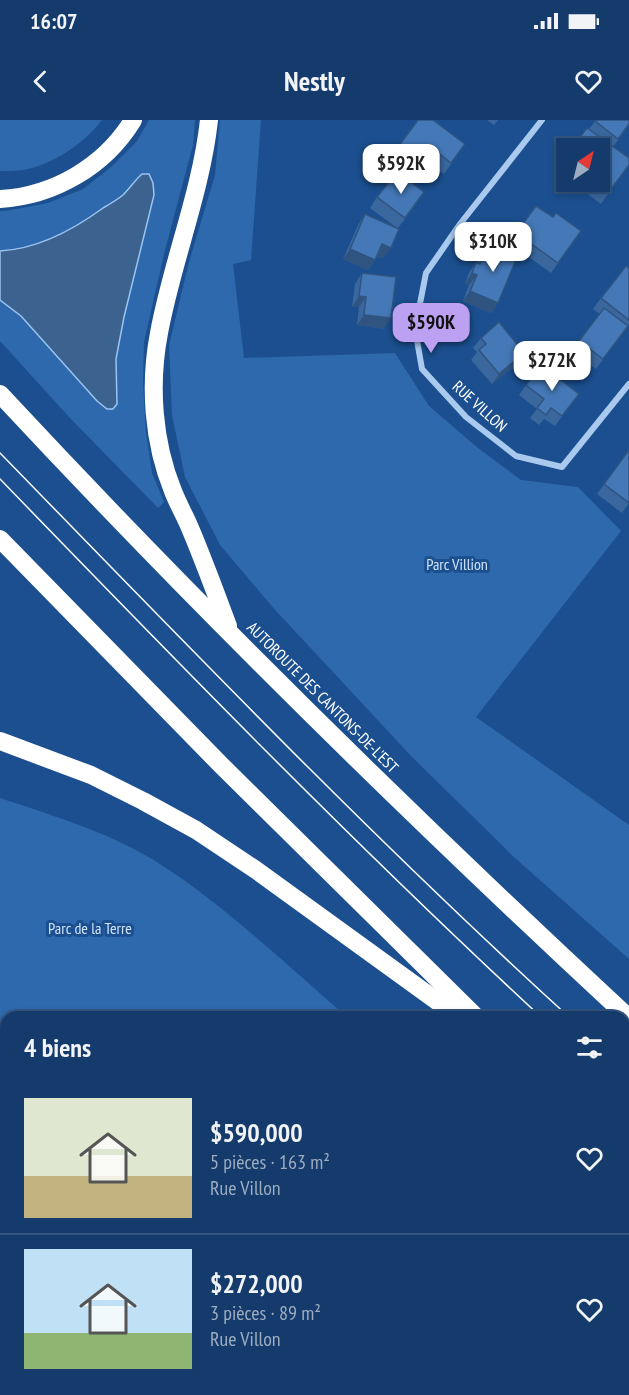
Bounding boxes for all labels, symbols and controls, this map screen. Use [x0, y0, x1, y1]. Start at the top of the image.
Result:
text: 16:07 [30, 7, 78, 35]
text: Nestly [284, 64, 345, 98]
icon: back [24, 65, 57, 98]
icon: heart [572, 65, 605, 98]
north arrow [556, 138, 610, 192]
map controls [556, 138, 610, 192]
pin: $592K [359, 144, 443, 195]
text: $592K [377, 150, 425, 176]
pin: $310K [451, 222, 535, 273]
text: $310K [469, 228, 517, 254]
pin: $590K [389, 303, 473, 354]
text: $590K [407, 309, 455, 335]
pin: $272K [510, 341, 594, 392]
text: $272K [528, 347, 576, 373]
street label: RUE VILLON [448, 376, 512, 436]
park label: Parc Villion [426, 554, 488, 574]
street label: AUTOROUTE DES CANTONS-DE-L'EST [243, 617, 403, 777]
park label: Parc de la Terre [48, 918, 132, 938]
text: 4 biens [24, 1031, 91, 1064]
icon: filters [573, 1031, 606, 1064]
text: $590,000 [210, 1116, 303, 1149]
icon: home [72, 1122, 144, 1194]
icon: heart [573, 1142, 606, 1175]
text: 5 pièces · 163 m² [210, 1149, 330, 1175]
text: Rue Villon [210, 1175, 281, 1201]
text: $272,000 [210, 1267, 303, 1300]
icon: home [72, 1273, 144, 1345]
icon: heart [573, 1293, 606, 1326]
text: 3 pièces · 89 m² [210, 1300, 321, 1326]
text: Rue Villon [210, 1326, 281, 1352]

